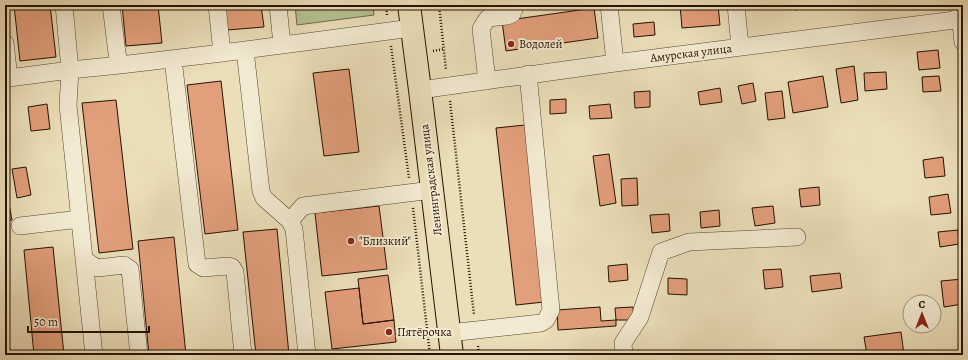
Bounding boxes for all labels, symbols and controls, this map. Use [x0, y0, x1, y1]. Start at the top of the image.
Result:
place label: Водолей [519, 36, 563, 52]
marker: Водолей [506, 39, 516, 49]
street label: Амурская улица [648, 40, 733, 66]
street label: Ленинградская улица [416, 123, 446, 237]
place label: "Близкий" [359, 233, 412, 249]
marker: "Близкий" [346, 236, 356, 246]
north arrow [902, 294, 942, 334]
text: С [919, 297, 926, 312]
scale bar [28, 308, 149, 334]
text: 50 m [34, 314, 58, 330]
place label: Пятёрочка [397, 324, 452, 340]
marker: Пятёрочка [384, 327, 394, 337]

